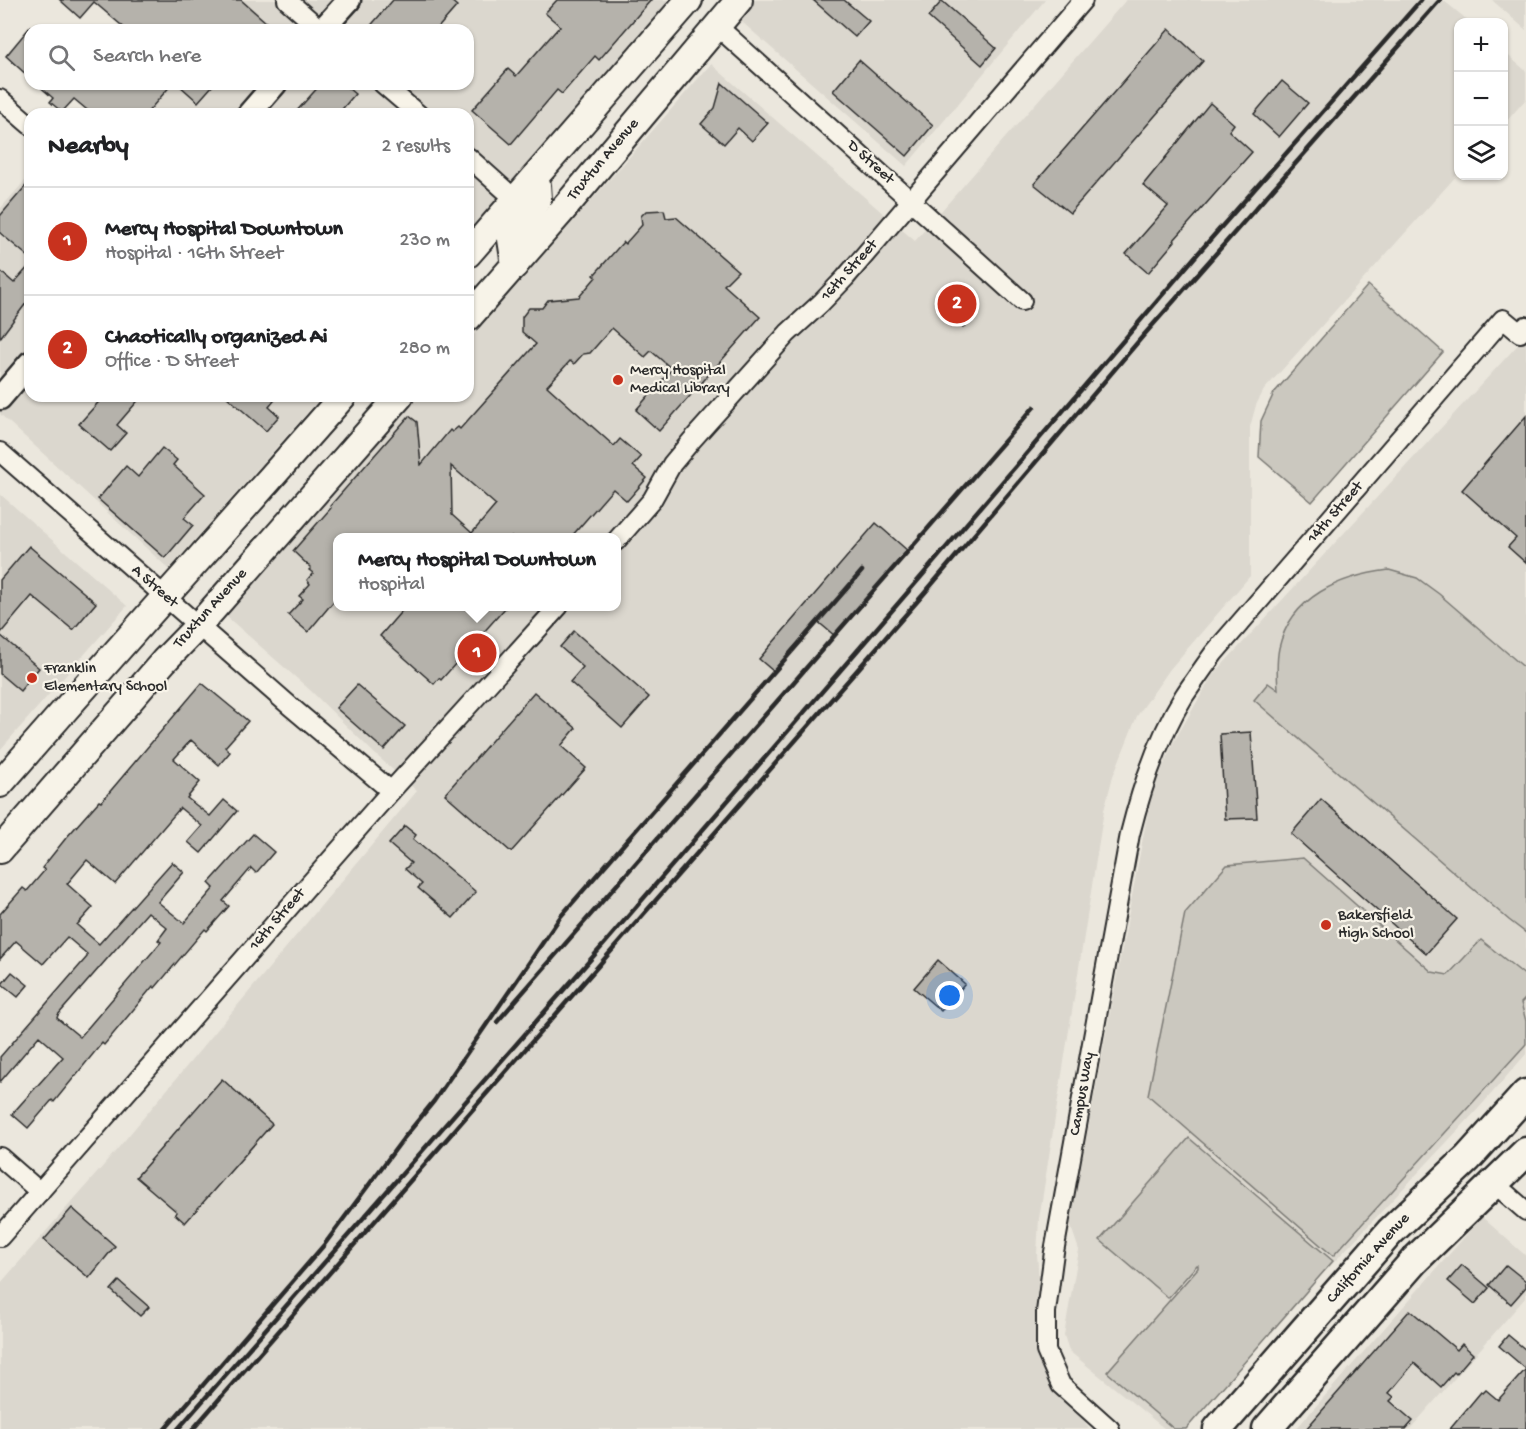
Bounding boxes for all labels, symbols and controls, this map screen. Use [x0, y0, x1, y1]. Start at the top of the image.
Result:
map controls [1454, 18, 1508, 180]
button: + [1454, 18, 1508, 72]
search box [24, 24, 474, 90]
icon: search [45, 41, 78, 74]
text: Search here [93, 44, 201, 70]
button: − [1454, 72, 1508, 126]
street label: Truxtun Avenue [564, 115, 644, 206]
button: layers [1454, 126, 1508, 180]
text: Nearby [48, 132, 129, 163]
text: 2 results [381, 136, 450, 159]
street label: D Street [842, 136, 899, 190]
text: Mercy Hospital Downtown [105, 217, 343, 243]
text: 1 [63, 230, 72, 253]
text: 230 m [400, 230, 450, 253]
street label: 16th Street [817, 235, 884, 306]
text: Hospital · 16th Street [105, 243, 283, 266]
pin: 2 [938, 282, 976, 326]
text: Chaotically organized Ai [105, 325, 328, 351]
text: 2 [63, 338, 72, 361]
text: 280 m [399, 338, 450, 361]
text: Office · D Street [105, 351, 238, 374]
place label: Mercy Hospital Medical Library [630, 362, 730, 399]
marker: Mercy Hospital Medical Library [611, 373, 625, 387]
street label: 14th Street [1303, 477, 1369, 549]
popup [333, 533, 621, 611]
text: Mercy Hospital Downtown [358, 548, 596, 574]
street label: A Street [127, 561, 182, 613]
street label: Truxtun Avenue [169, 564, 252, 654]
text: Hospital [358, 574, 425, 597]
pin: 1 [458, 630, 496, 676]
place label: Franklin Elementary School [43, 660, 167, 697]
marker: Franklin Elementary School [25, 671, 39, 685]
street label: 16th Street [245, 884, 311, 956]
place label: Bakersfield High School [1337, 907, 1414, 944]
marker: Bakersfield High School [1319, 918, 1333, 932]
your location [935, 981, 964, 1010]
street label: Campus Way [1066, 1051, 1100, 1137]
street label: California Avenue [1323, 1209, 1415, 1308]

